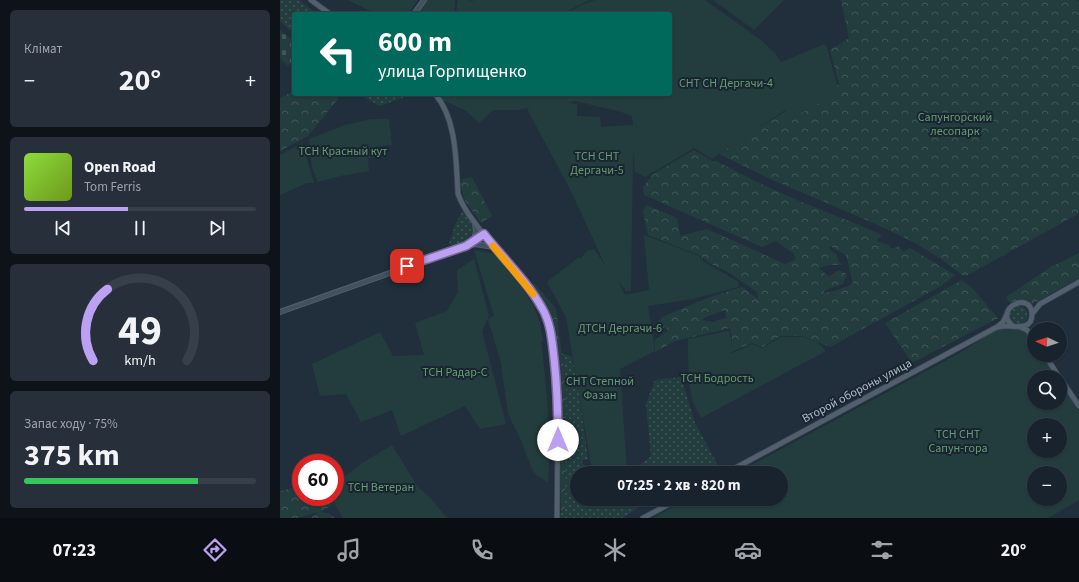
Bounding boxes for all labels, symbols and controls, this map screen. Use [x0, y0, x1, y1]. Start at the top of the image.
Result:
text: 600 m [378, 22, 452, 62]
icon: left [312, 28, 364, 80]
text: Клімат [24, 40, 62, 58]
text: 20° [119, 59, 161, 102]
text: улица Горпищенко [378, 59, 527, 84]
text: − [24, 65, 35, 97]
text: + [245, 65, 256, 97]
park label: СНТ СН Дергачи-4 [679, 75, 773, 92]
park label: Сапунгорский лесопарк [918, 109, 992, 140]
park label: ТСН Красный кут [298, 143, 388, 160]
park label: ТСН СНТ Дергачи-5 [570, 148, 624, 179]
text: Open Road [84, 157, 156, 178]
text: Tom Ferris [84, 178, 141, 196]
icon: previous [52, 217, 74, 239]
icon: pause [129, 217, 151, 239]
icon: next [206, 217, 228, 239]
pin [390, 249, 424, 283]
icon: arrive [396, 255, 418, 277]
text: 49 [118, 300, 162, 360]
park label: ДТСН Дергачи-6 [578, 320, 662, 337]
north arrow [1027, 322, 1067, 362]
map controls [1027, 322, 1067, 506]
text: km/h [124, 349, 156, 370]
street label: Второй обороны улица [799, 355, 915, 427]
park label: ТСН Радар-С [422, 364, 488, 381]
park label: ТСН Бодрость [680, 370, 754, 387]
button: search [1027, 370, 1067, 410]
park label: СНТ Степной Фазан [566, 373, 634, 404]
text: Запас ходу · 75% [24, 415, 118, 433]
button: + [1027, 418, 1067, 458]
position arrow [537, 419, 579, 461]
park label: ТСН СНТ Сапун-гора [928, 426, 988, 457]
text: 375 km [24, 434, 120, 477]
speed limit sign: 60 [292, 454, 344, 506]
button: − [1027, 466, 1067, 506]
text: 07:25 · 2 хв · 820 m [617, 475, 741, 496]
park label: ТСН Ветеран [348, 479, 414, 496]
icon: directions [201, 536, 229, 564]
icon: music [335, 536, 363, 564]
icon: phone [468, 536, 496, 564]
icon: climate [601, 536, 629, 564]
icon: car [734, 536, 762, 564]
icon: filters [868, 536, 896, 564]
text: 07:23 [53, 538, 96, 563]
text: 20° [1001, 538, 1026, 563]

